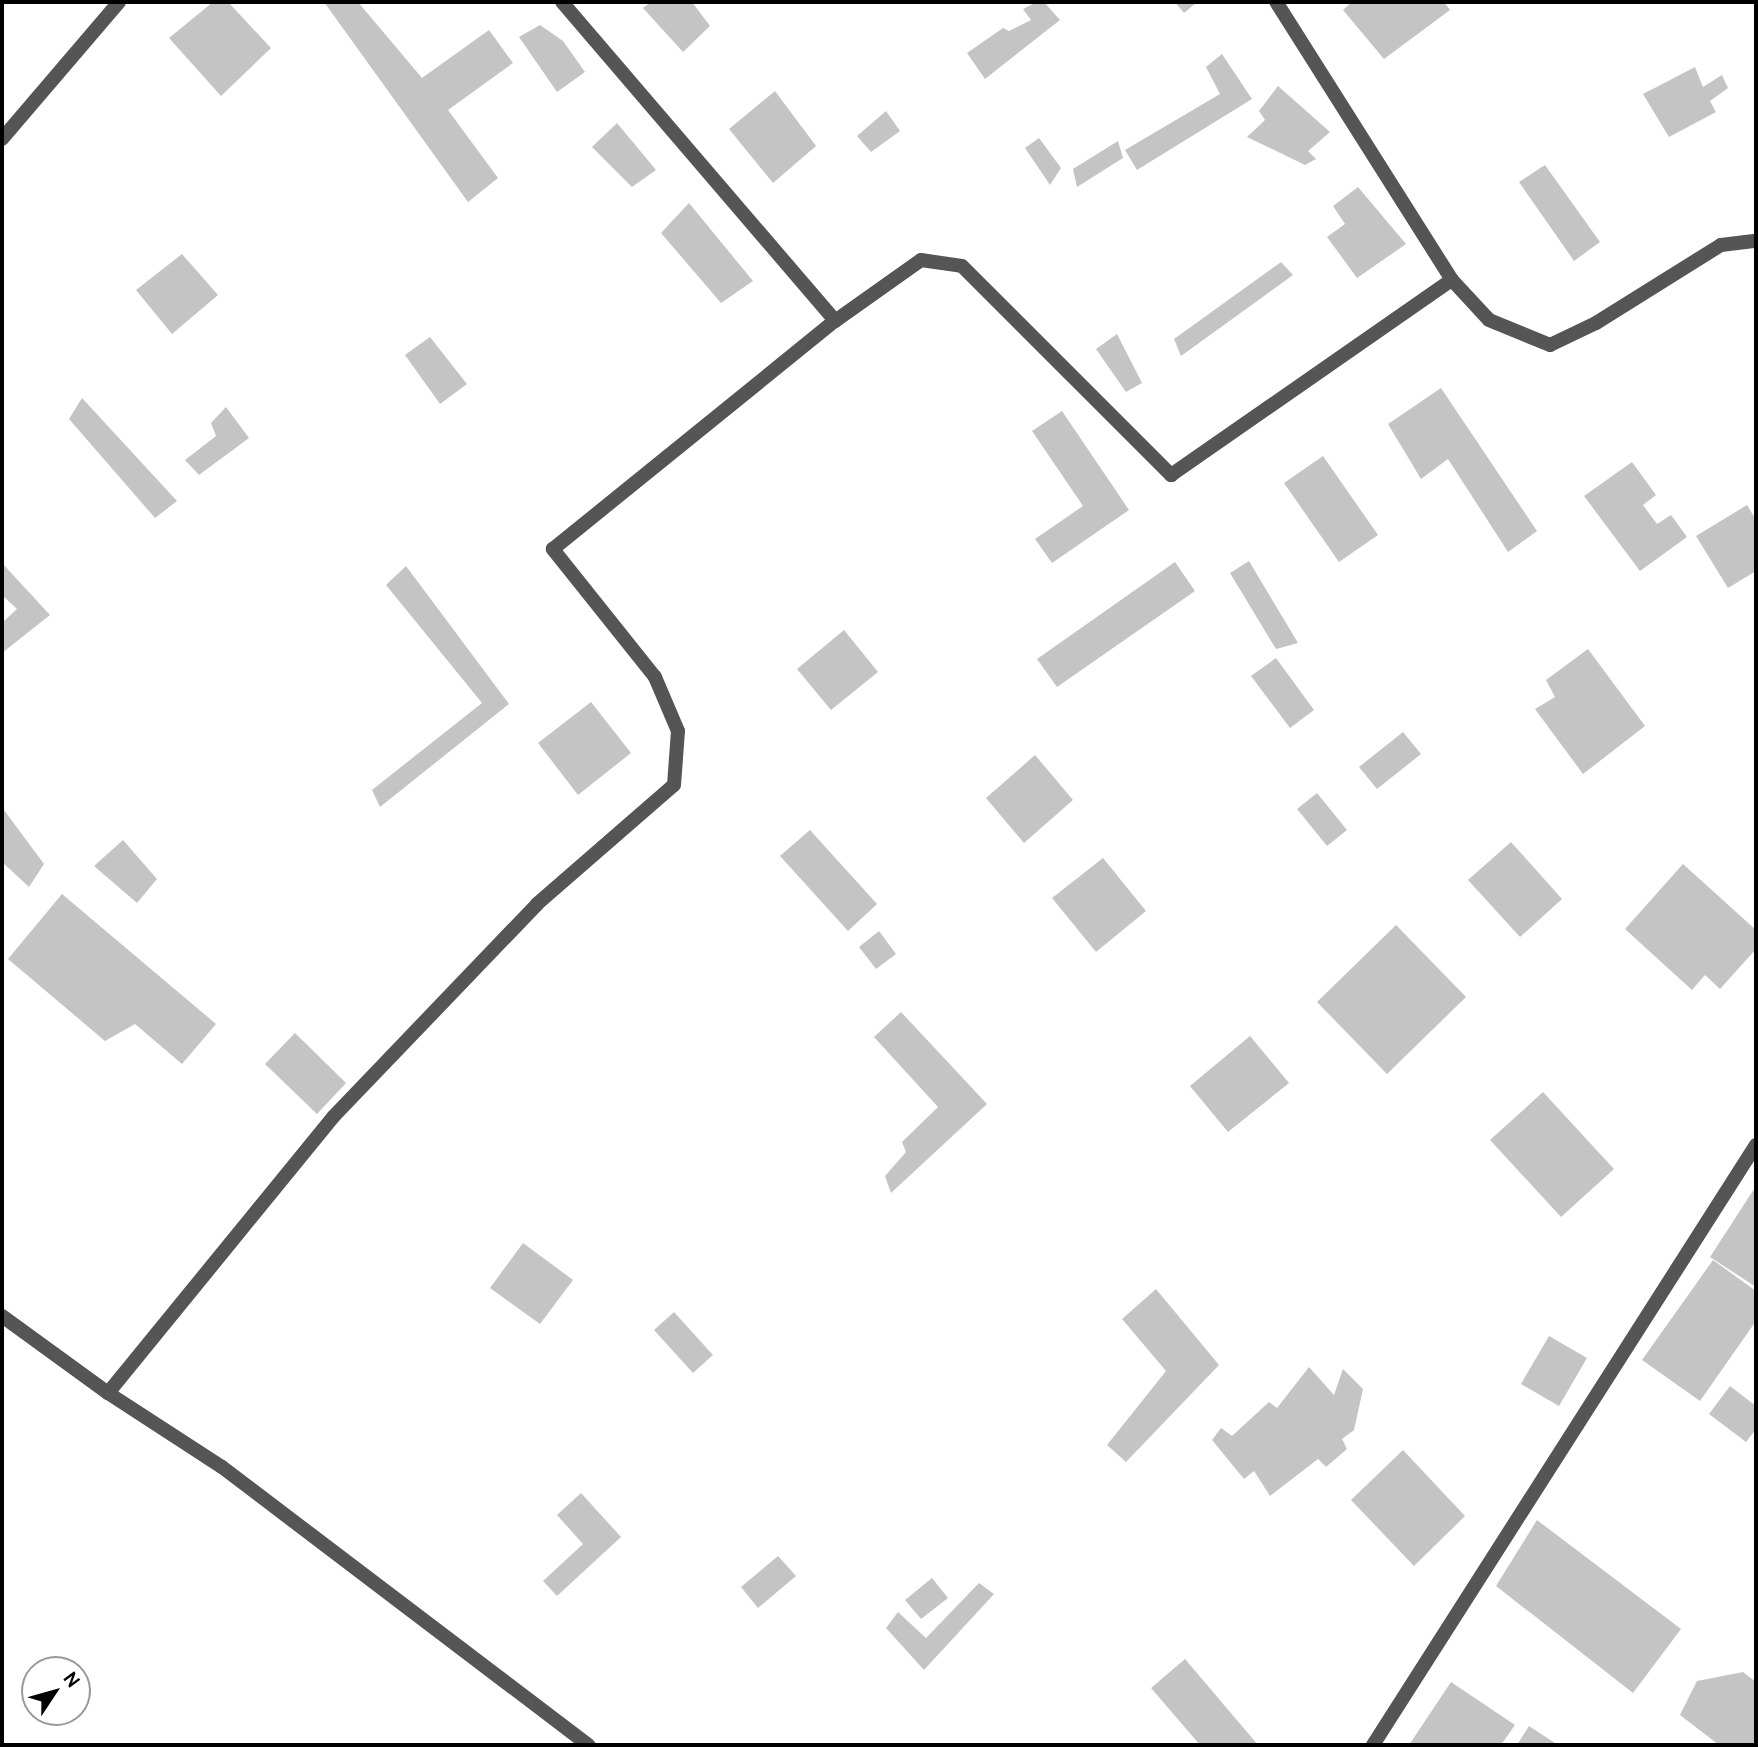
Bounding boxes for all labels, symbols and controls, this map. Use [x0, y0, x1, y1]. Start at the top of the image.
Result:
north arrow [21, 1656, 91, 1726]
text: N [59, 1667, 85, 1692]

